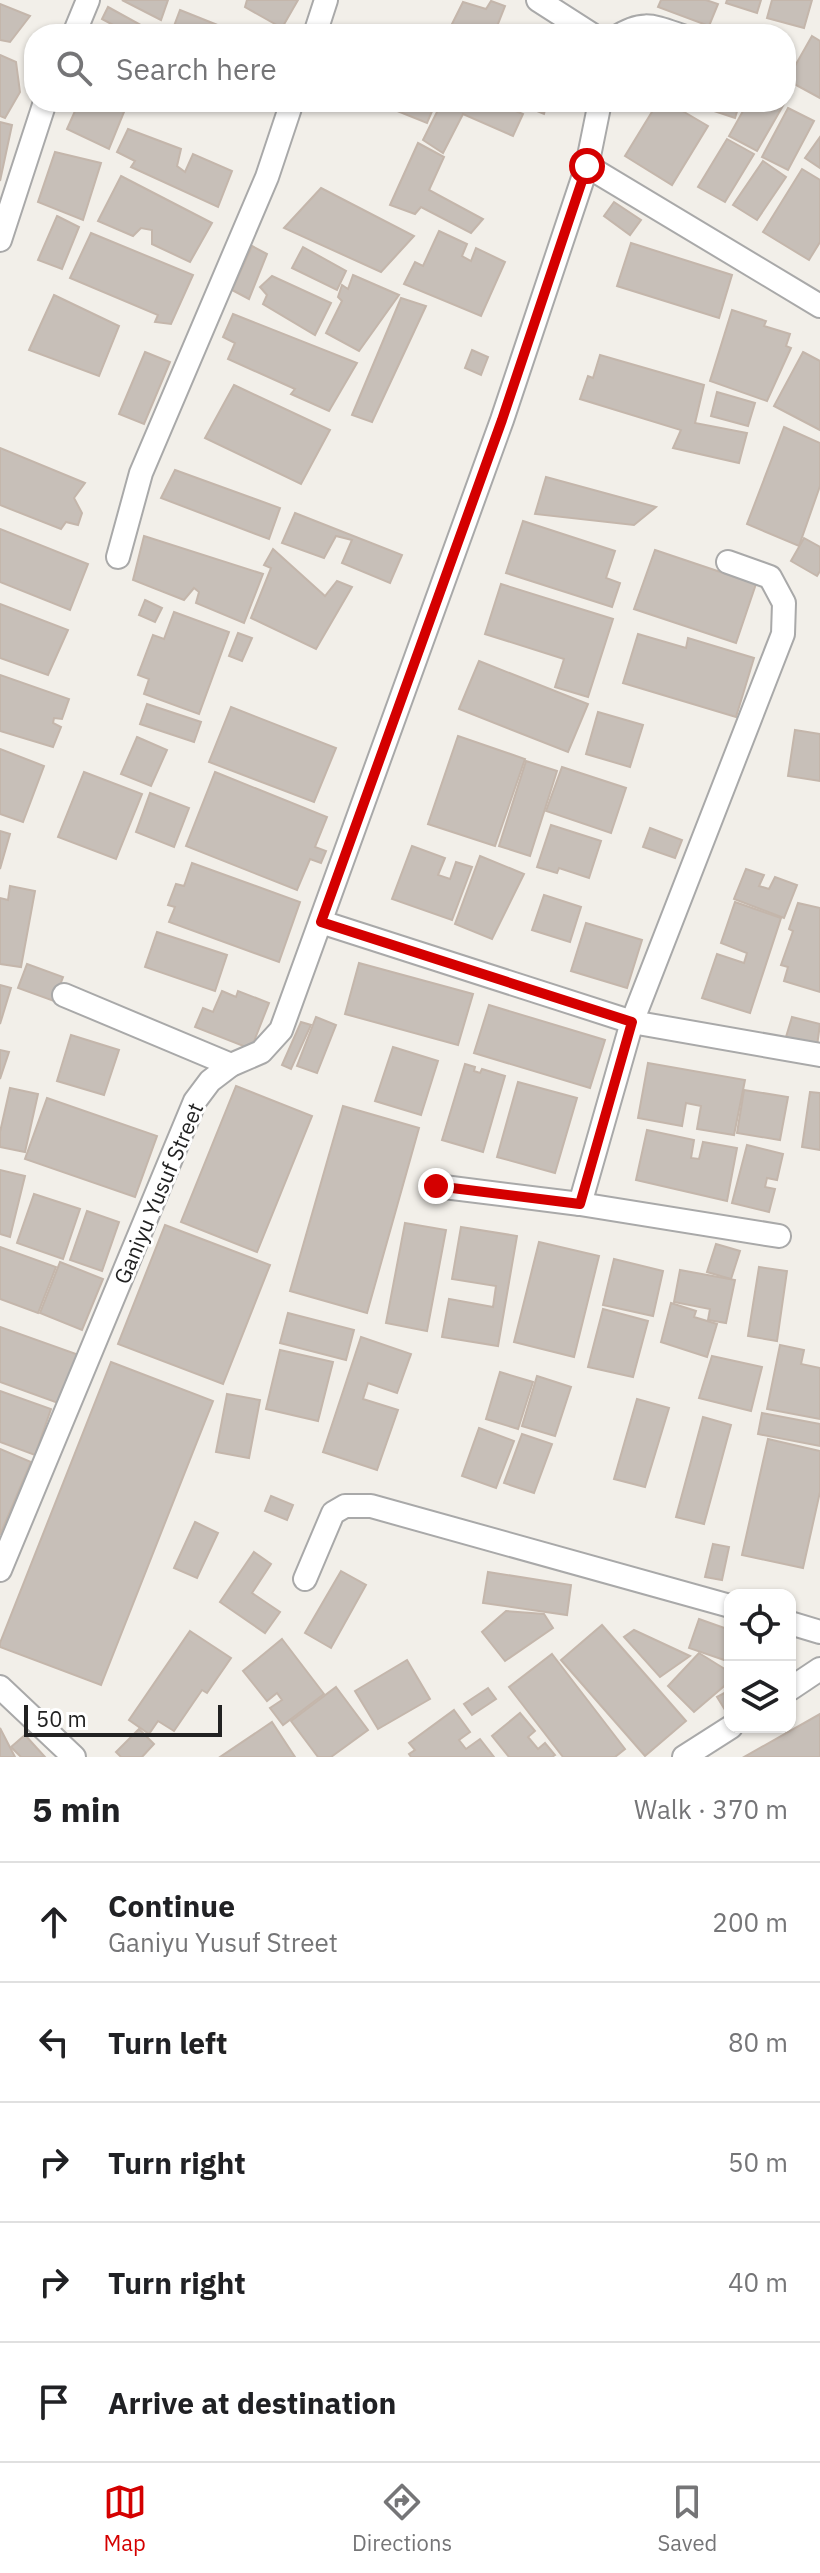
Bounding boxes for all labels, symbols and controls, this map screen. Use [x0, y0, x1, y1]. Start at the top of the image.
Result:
search box [24, 24, 796, 112]
icon: search [52, 46, 96, 90]
text: Search here [116, 49, 277, 88]
route start [569, 148, 605, 184]
street label: Ganiyu Yusuf Street [107, 1098, 209, 1288]
route end [418, 1168, 454, 1204]
map controls [724, 1589, 796, 1733]
button: locate [724, 1589, 796, 1661]
button: layers [724, 1661, 796, 1733]
scale bar [24, 1701, 222, 1737]
text: 50 m [36, 1704, 87, 1733]
text: 5 min [32, 1787, 121, 1831]
text: Walk · 370 m [634, 1792, 788, 1826]
text: Continue [108, 1886, 235, 1925]
icon: ahead [32, 1900, 76, 1944]
text: 200 m [712, 1905, 788, 1939]
text: Ganiyu Yusuf Street [108, 1925, 338, 1959]
icon: left [32, 2020, 76, 2064]
text: Turn left [108, 2023, 227, 2062]
text: 80 m [728, 2025, 788, 2059]
icon: right [32, 2140, 76, 2184]
text: Turn right [108, 2143, 246, 2182]
text: 50 m [728, 2145, 788, 2179]
icon: right [32, 2260, 76, 2304]
text: Turn right [108, 2263, 246, 2302]
text: 40 m [728, 2265, 788, 2299]
icon: arrive [32, 2380, 76, 2424]
text: Arrive at destination [108, 2383, 396, 2422]
tab: Map [103, 2480, 147, 2557]
tab: Directions [352, 2480, 452, 2557]
tab: Saved [657, 2480, 717, 2557]

